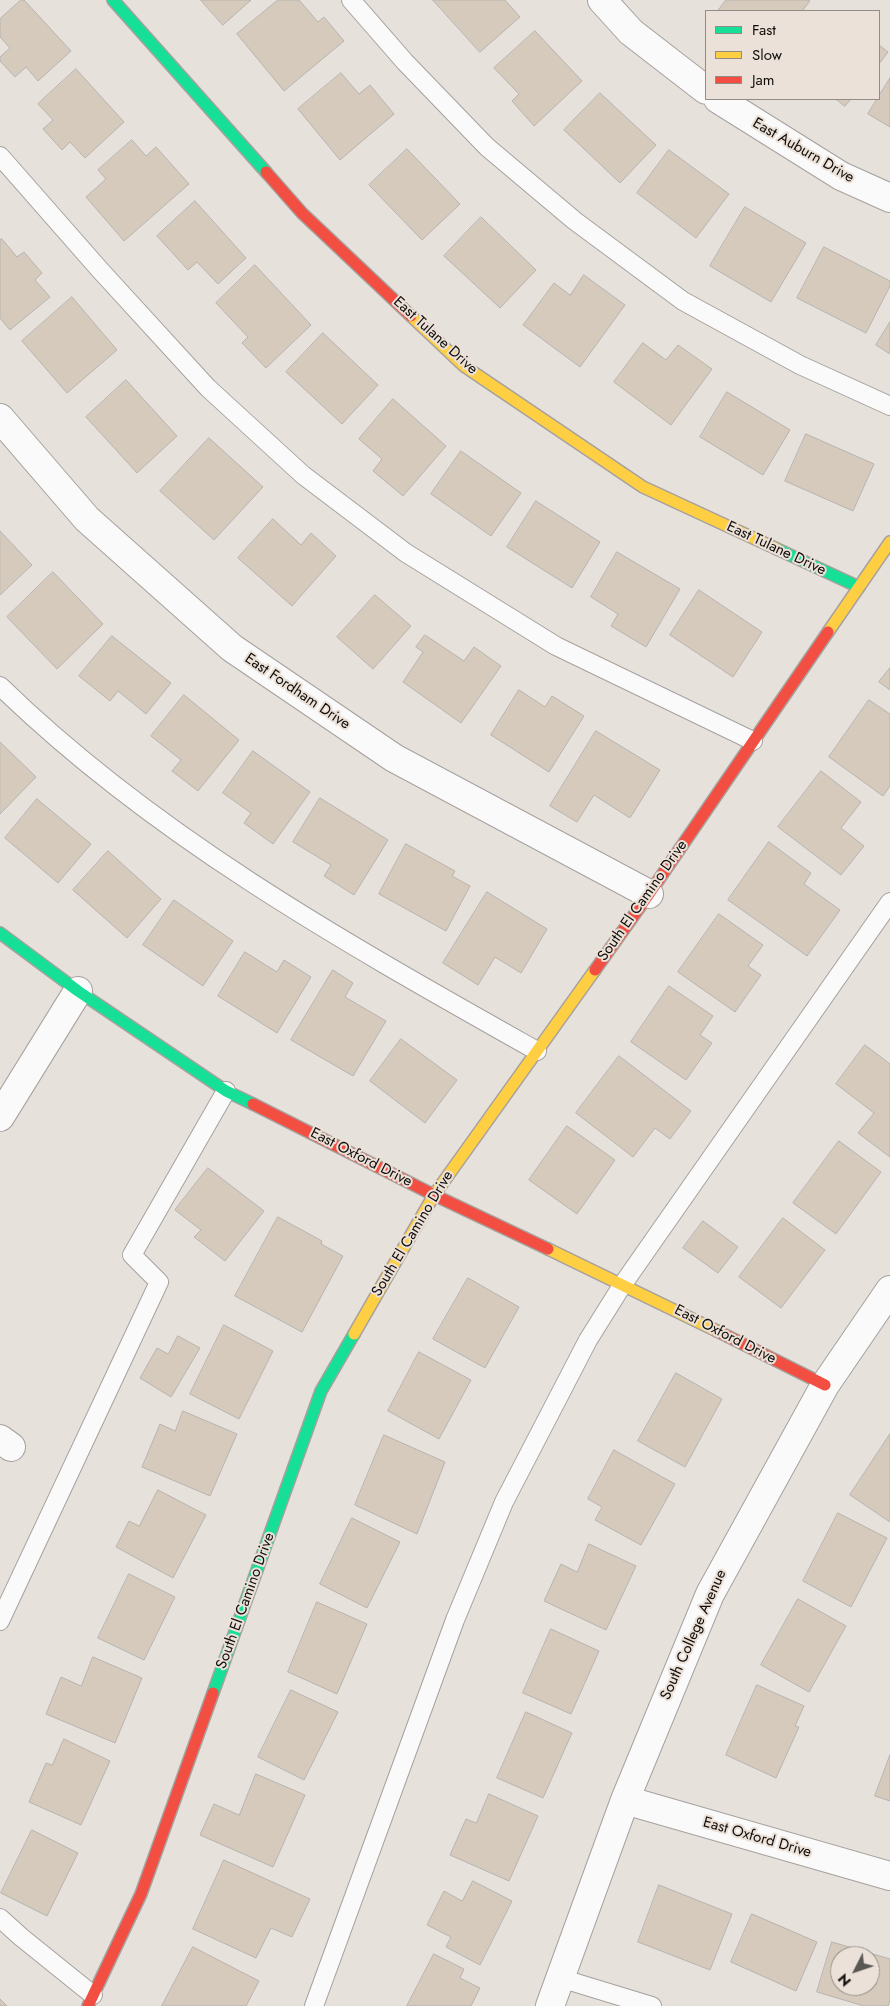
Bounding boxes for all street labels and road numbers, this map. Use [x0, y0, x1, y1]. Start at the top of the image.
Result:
street label: East Auburn Drive [749, 115, 857, 187]
street label: East Tulane Drive [389, 293, 481, 379]
street label: East Tulane Drive [724, 518, 828, 580]
street label: East Fordham Drive [241, 650, 353, 734]
street label: South El Camino Drive [594, 837, 692, 965]
street label: East Oxford Drive [307, 1125, 415, 1191]
street label: South El Camino Drive [368, 1168, 458, 1300]
street label: East Oxford Drive [671, 1302, 779, 1368]
street label: South El Camino Drive [213, 1531, 279, 1671]
street label: South College Avenue [657, 1567, 731, 1703]
street label: East Oxford Drive [701, 1814, 813, 1862]

